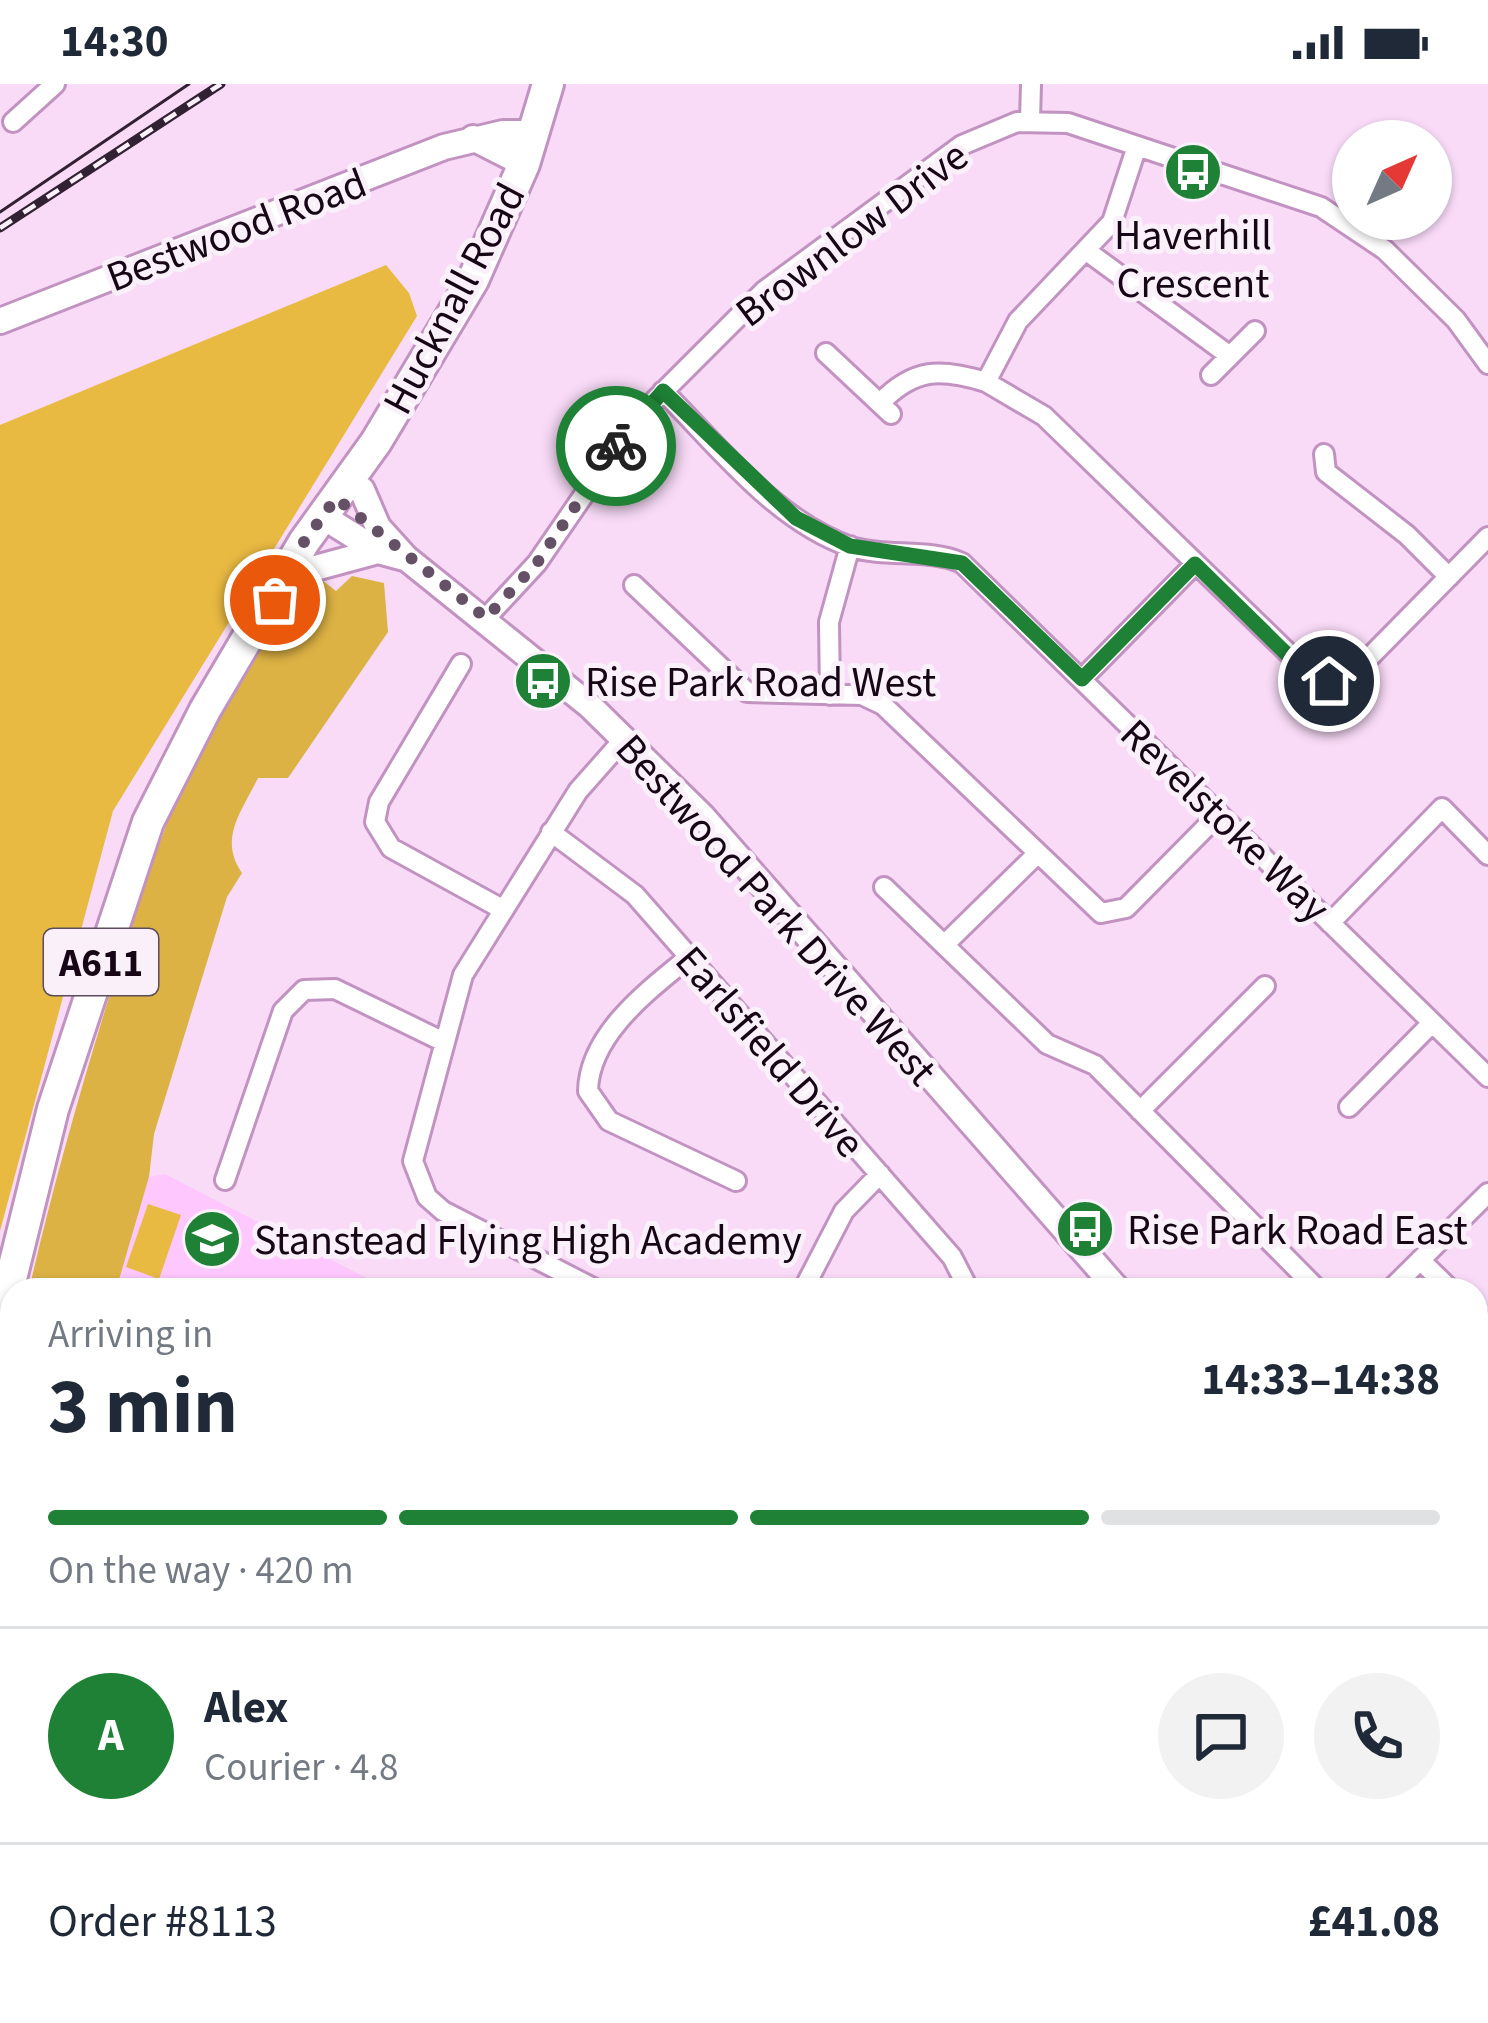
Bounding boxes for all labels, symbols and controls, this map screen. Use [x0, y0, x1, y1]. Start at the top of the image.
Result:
text: 14:30 [60, 10, 169, 74]
north arrow [1332, 120, 1452, 240]
map controls [1332, 120, 1452, 240]
street label: Brownlow Drive [723, 127, 981, 342]
bus stop icon: Haverhill Crescent [1162, 141, 1224, 203]
street label: Bestwood Road [98, 154, 375, 308]
street label: Hucknall Road [369, 173, 541, 425]
place label: Haverhill Crescent [1114, 206, 1272, 314]
courier [556, 386, 676, 506]
icon: bike [583, 413, 649, 479]
pin [224, 549, 326, 651]
icon: bag [242, 567, 308, 633]
pin [1278, 630, 1380, 732]
icon: home [1296, 648, 1362, 714]
bus stop icon: Rise Park Road West [512, 650, 574, 712]
place label: Rise Park Road West [585, 653, 936, 713]
street label: Revelstoke Way [1106, 706, 1343, 937]
street label: Bestwood Park Drive West [601, 721, 950, 1099]
road number: A611 [44, 929, 158, 995]
street label: Earlsfield Drive [661, 933, 878, 1171]
bus stop icon: Rise Park Road East [1054, 1198, 1116, 1260]
place label: Rise Park Road East [1127, 1201, 1468, 1261]
school or university icon: Stanstead Flying High Academy [181, 1208, 243, 1270]
place label: Stanstead Flying High Academy [254, 1211, 802, 1271]
text: Arriving in [48, 1307, 213, 1363]
text: 14:33–14:38 [1201, 1348, 1440, 1412]
text: 3 min [48, 1352, 238, 1463]
text: On the way · 420 m [48, 1543, 354, 1599]
button: chat [1158, 1673, 1284, 1799]
button: phone [1314, 1673, 1440, 1799]
text: Alex [204, 1676, 288, 1740]
text: A [98, 1704, 124, 1768]
text: Courier · 4.8 [204, 1740, 398, 1796]
text: Order #8113 [48, 1890, 277, 1954]
text: £41.08 [1308, 1890, 1440, 1954]

